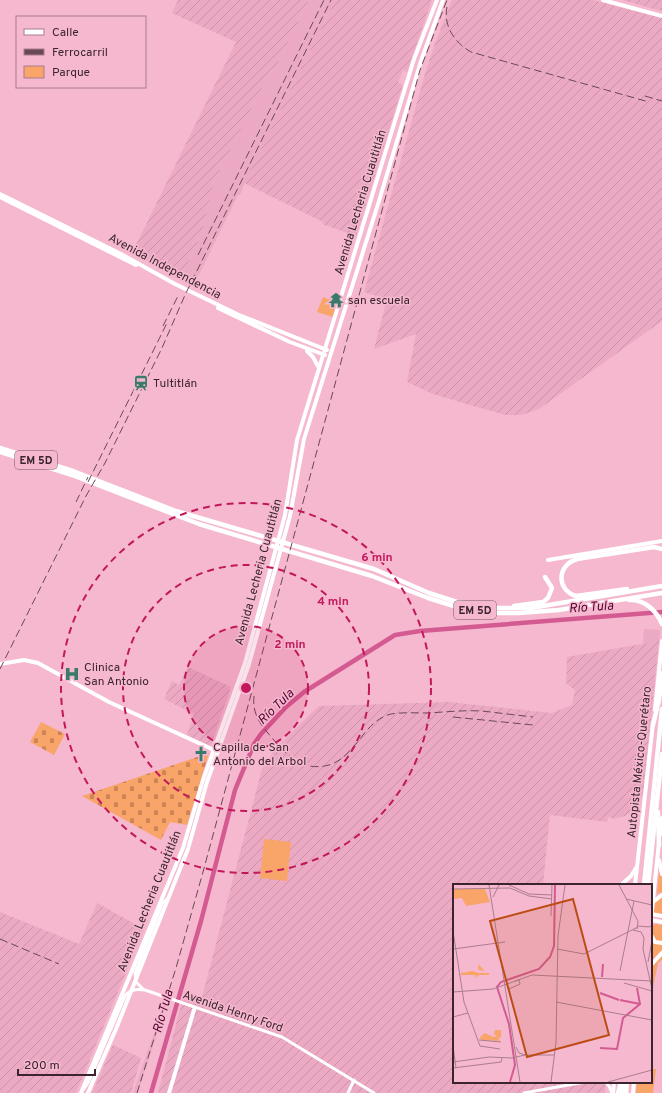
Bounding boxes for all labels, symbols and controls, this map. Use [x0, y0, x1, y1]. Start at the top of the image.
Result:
legend [16, 16, 146, 88]
text: Calle [52, 25, 79, 41]
text: Ferrocarril [52, 45, 108, 61]
text: Parque [52, 65, 90, 81]
street label: Avenida Lecheria Cuautitlán [331, 128, 391, 277]
street label: Avenida Independencia [105, 230, 224, 303]
temple icon: san escuela [327, 291, 345, 309]
place label: san escuela [348, 293, 410, 309]
station icon: Tultitlán [132, 374, 150, 392]
place label: Tultitlán [153, 376, 197, 392]
road number: EM 5D [15, 451, 57, 469]
street label: Avenida Lecheria Cuautitlán [232, 497, 286, 647]
text: 6 min [361, 550, 393, 566]
text: 4 min [317, 594, 349, 610]
water label: Río Tula [568, 598, 614, 618]
road number: EM 5D [454, 601, 496, 619]
text: 2 min [274, 637, 306, 653]
place label: Clinica San Antonio [84, 660, 149, 690]
hospital icon: Clinica San Antonio [63, 665, 81, 683]
centre of rings [239, 681, 253, 695]
street label: Autopista México-Querétaro [624, 685, 656, 839]
water label: Río Tula [255, 686, 298, 729]
place label: Capilla de San Antonio del Arbol [213, 740, 306, 770]
church icon: Capilla de San Antonio del Arbol [192, 745, 210, 763]
street label: Avenida Lecheria Cuautitlán [114, 828, 186, 974]
inset map [453, 884, 652, 1083]
street label: Avenida Henry Ford [180, 987, 285, 1037]
water label: Río Tula [150, 988, 178, 1035]
scale bar [18, 1051, 95, 1077]
text: 200 m [24, 1058, 60, 1074]

